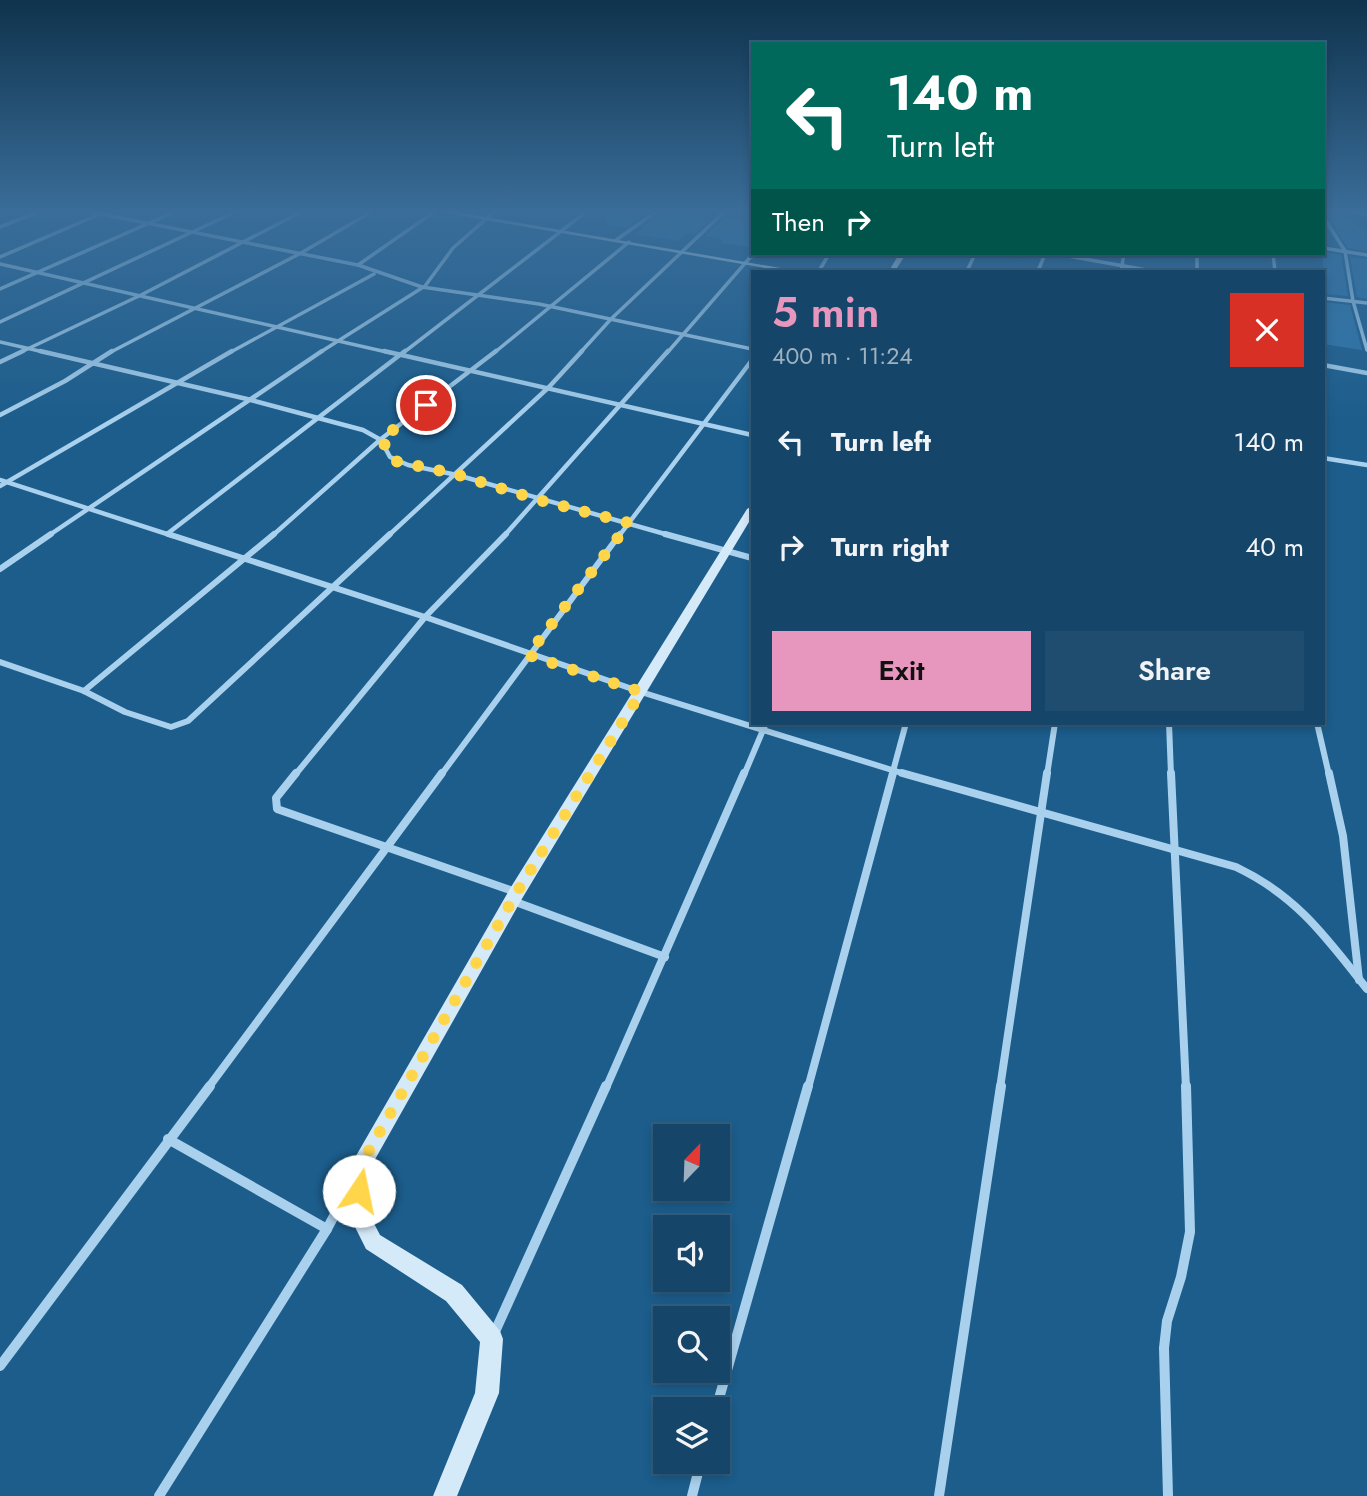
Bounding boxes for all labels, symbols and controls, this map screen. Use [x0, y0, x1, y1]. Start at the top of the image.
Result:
text: 140 m [887, 58, 1033, 128]
icon: left [772, 70, 863, 161]
text: Turn left [887, 123, 994, 169]
text: Then [772, 203, 825, 241]
icon: right [839, 203, 877, 241]
text: 5 min [772, 282, 879, 343]
button: close [1230, 293, 1304, 367]
text: 400 m · 11:24 [772, 339, 913, 373]
pin [396, 375, 456, 435]
icon: arrive [407, 386, 445, 424]
icon: left [772, 423, 810, 461]
text: Turn left [831, 423, 931, 461]
text: 140 m [1233, 423, 1304, 461]
icon: right [772, 528, 810, 566]
text: Turn right [831, 528, 949, 566]
text: 40 m [1245, 528, 1304, 566]
button: Exit [772, 631, 1031, 711]
button: Share [1045, 631, 1304, 711]
north arrow [653, 1124, 730, 1200]
map controls [653, 1124, 730, 1474]
position arrow [322, 1154, 396, 1228]
button: sound [653, 1215, 730, 1292]
button: search [653, 1306, 730, 1383]
button: layers [653, 1397, 730, 1474]

